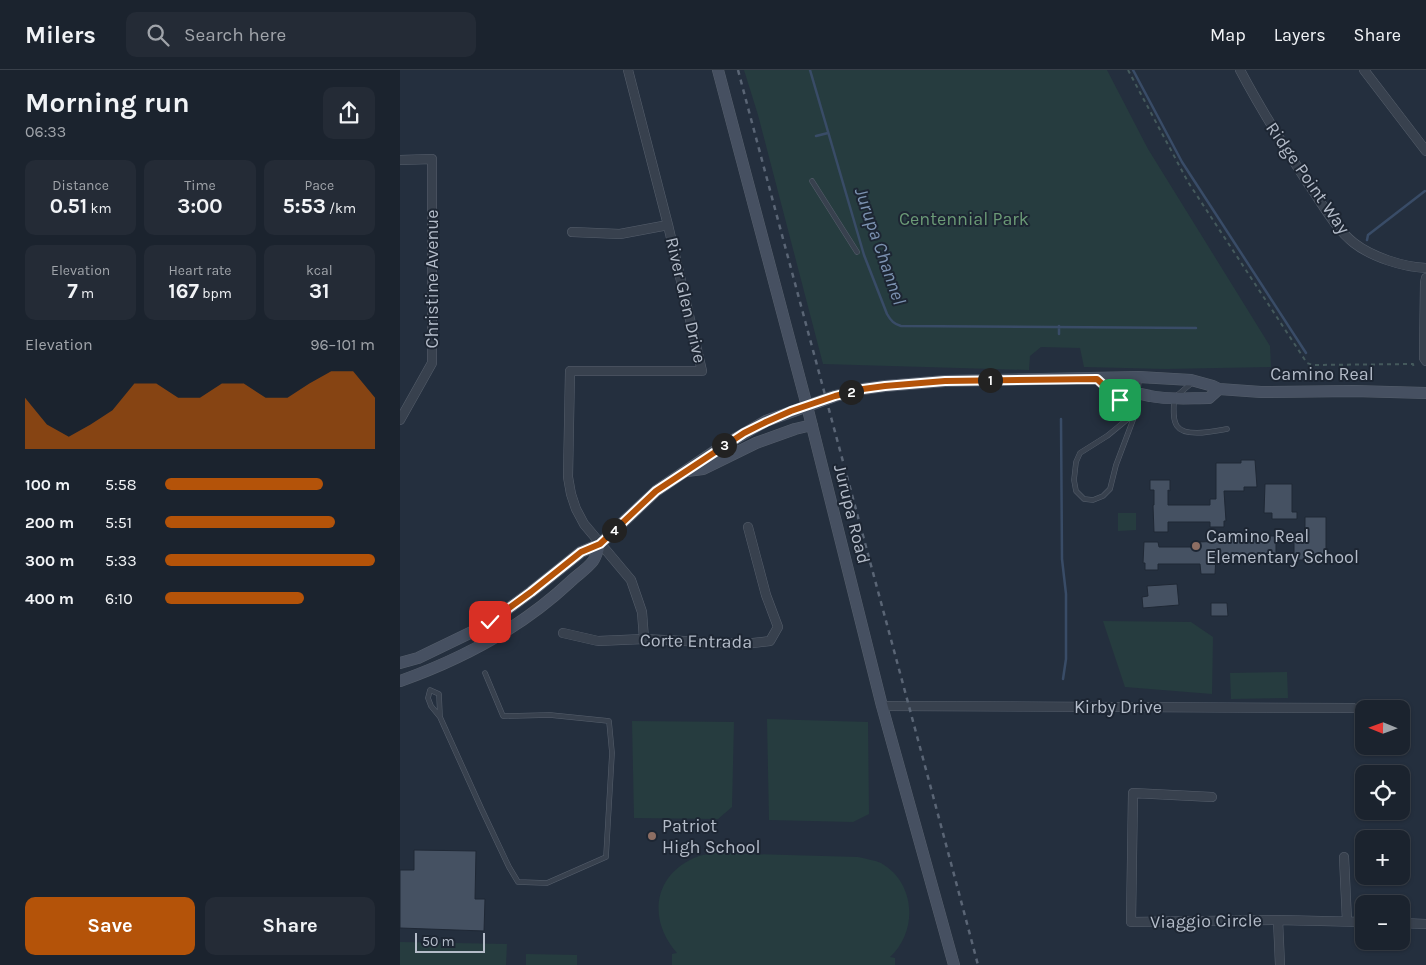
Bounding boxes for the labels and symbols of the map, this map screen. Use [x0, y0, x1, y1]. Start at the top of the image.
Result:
street label: Ridge Point Way [1261, 118, 1355, 239]
water label: Jurupa Channel [850, 184, 910, 308]
park label: Centennial Park [899, 208, 1029, 230]
street label: Christine Avenue [421, 210, 443, 348]
street label: River Glen Drive [661, 235, 711, 365]
street label: Camino Real [1270, 363, 1374, 385]
pin: 1 [978, 368, 1002, 392]
pin [1099, 379, 1141, 421]
pin: 2 [838, 380, 864, 404]
pin: 3 [712, 432, 736, 458]
street label: Jurupa Road [829, 462, 875, 566]
pin: 4 [602, 518, 626, 542]
place label: Camino Real Elementary School [1206, 525, 1359, 568]
marker: Camino Real Elementary School [1190, 540, 1202, 552]
pin [469, 601, 511, 643]
street label: Corte Entrada [640, 629, 752, 653]
street label: Kirby Drive [1074, 696, 1162, 718]
north arrow [1355, 700, 1410, 755]
place label: Patriot High School [662, 815, 760, 858]
marker: Patriot High School [646, 830, 658, 842]
street label: Viaggio Circle [1150, 909, 1262, 933]
scale bar [415, 930, 485, 953]

